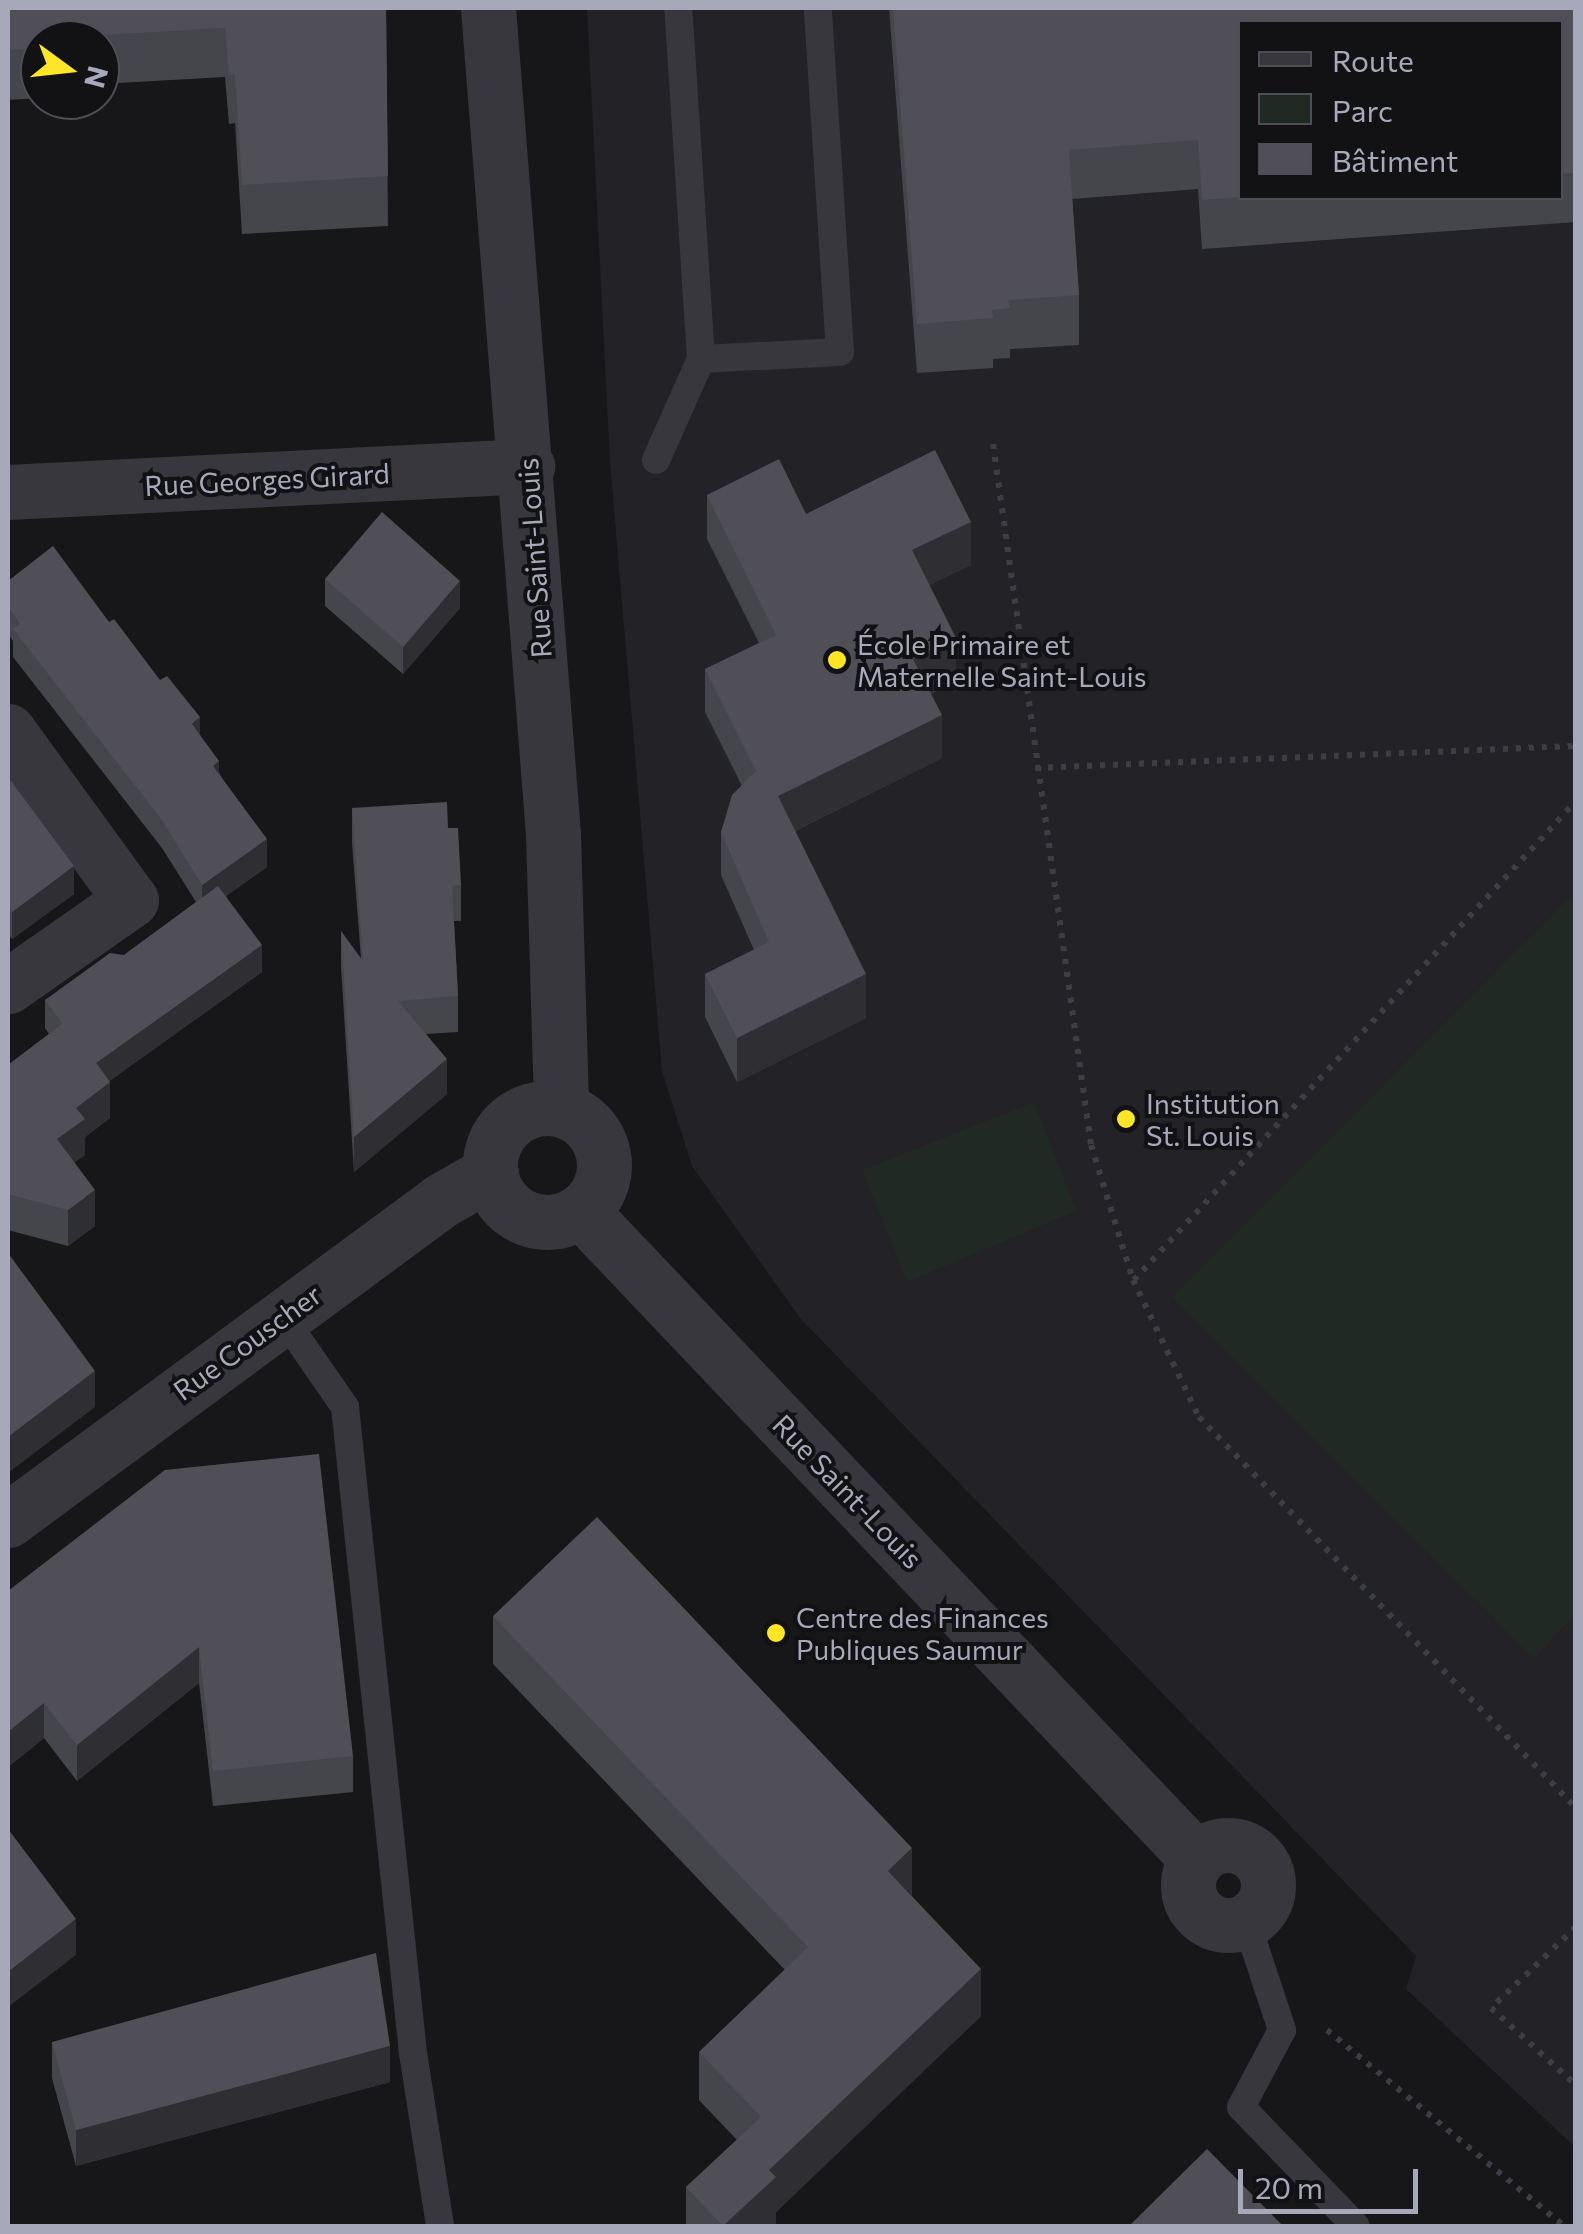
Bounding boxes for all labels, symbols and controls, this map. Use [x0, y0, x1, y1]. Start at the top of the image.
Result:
north arrow [20, 20, 120, 120]
legend [1238, 20, 1563, 200]
text: Route [1332, 41, 1414, 78]
text: N [78, 63, 116, 92]
text: Parc [1332, 91, 1393, 128]
text: Bâtiment [1332, 141, 1458, 178]
street label: Rue Georges Girard [144, 456, 390, 502]
street label: Rue Saint-Louis [510, 457, 558, 659]
place label: École Primaire et Maternelle Saint-Louis [857, 627, 1147, 693]
marker: École Primaire et Maternelle Saint-Louis [826, 649, 848, 671]
place label: Institution St. Louis [1146, 1086, 1280, 1152]
marker: Institution St. Louis [1115, 1108, 1137, 1130]
street label: Rue Couscher [167, 1277, 327, 1407]
street label: Rue Saint-Louis [766, 1407, 930, 1575]
place label: Centre des Finances Publiques Saumur [796, 1600, 1049, 1666]
marker: Centre des Finances Publiques Saumur [765, 1622, 787, 1644]
scale bar [1243, 2149, 1423, 2211]
text: 20 m [1255, 2168, 1323, 2205]

